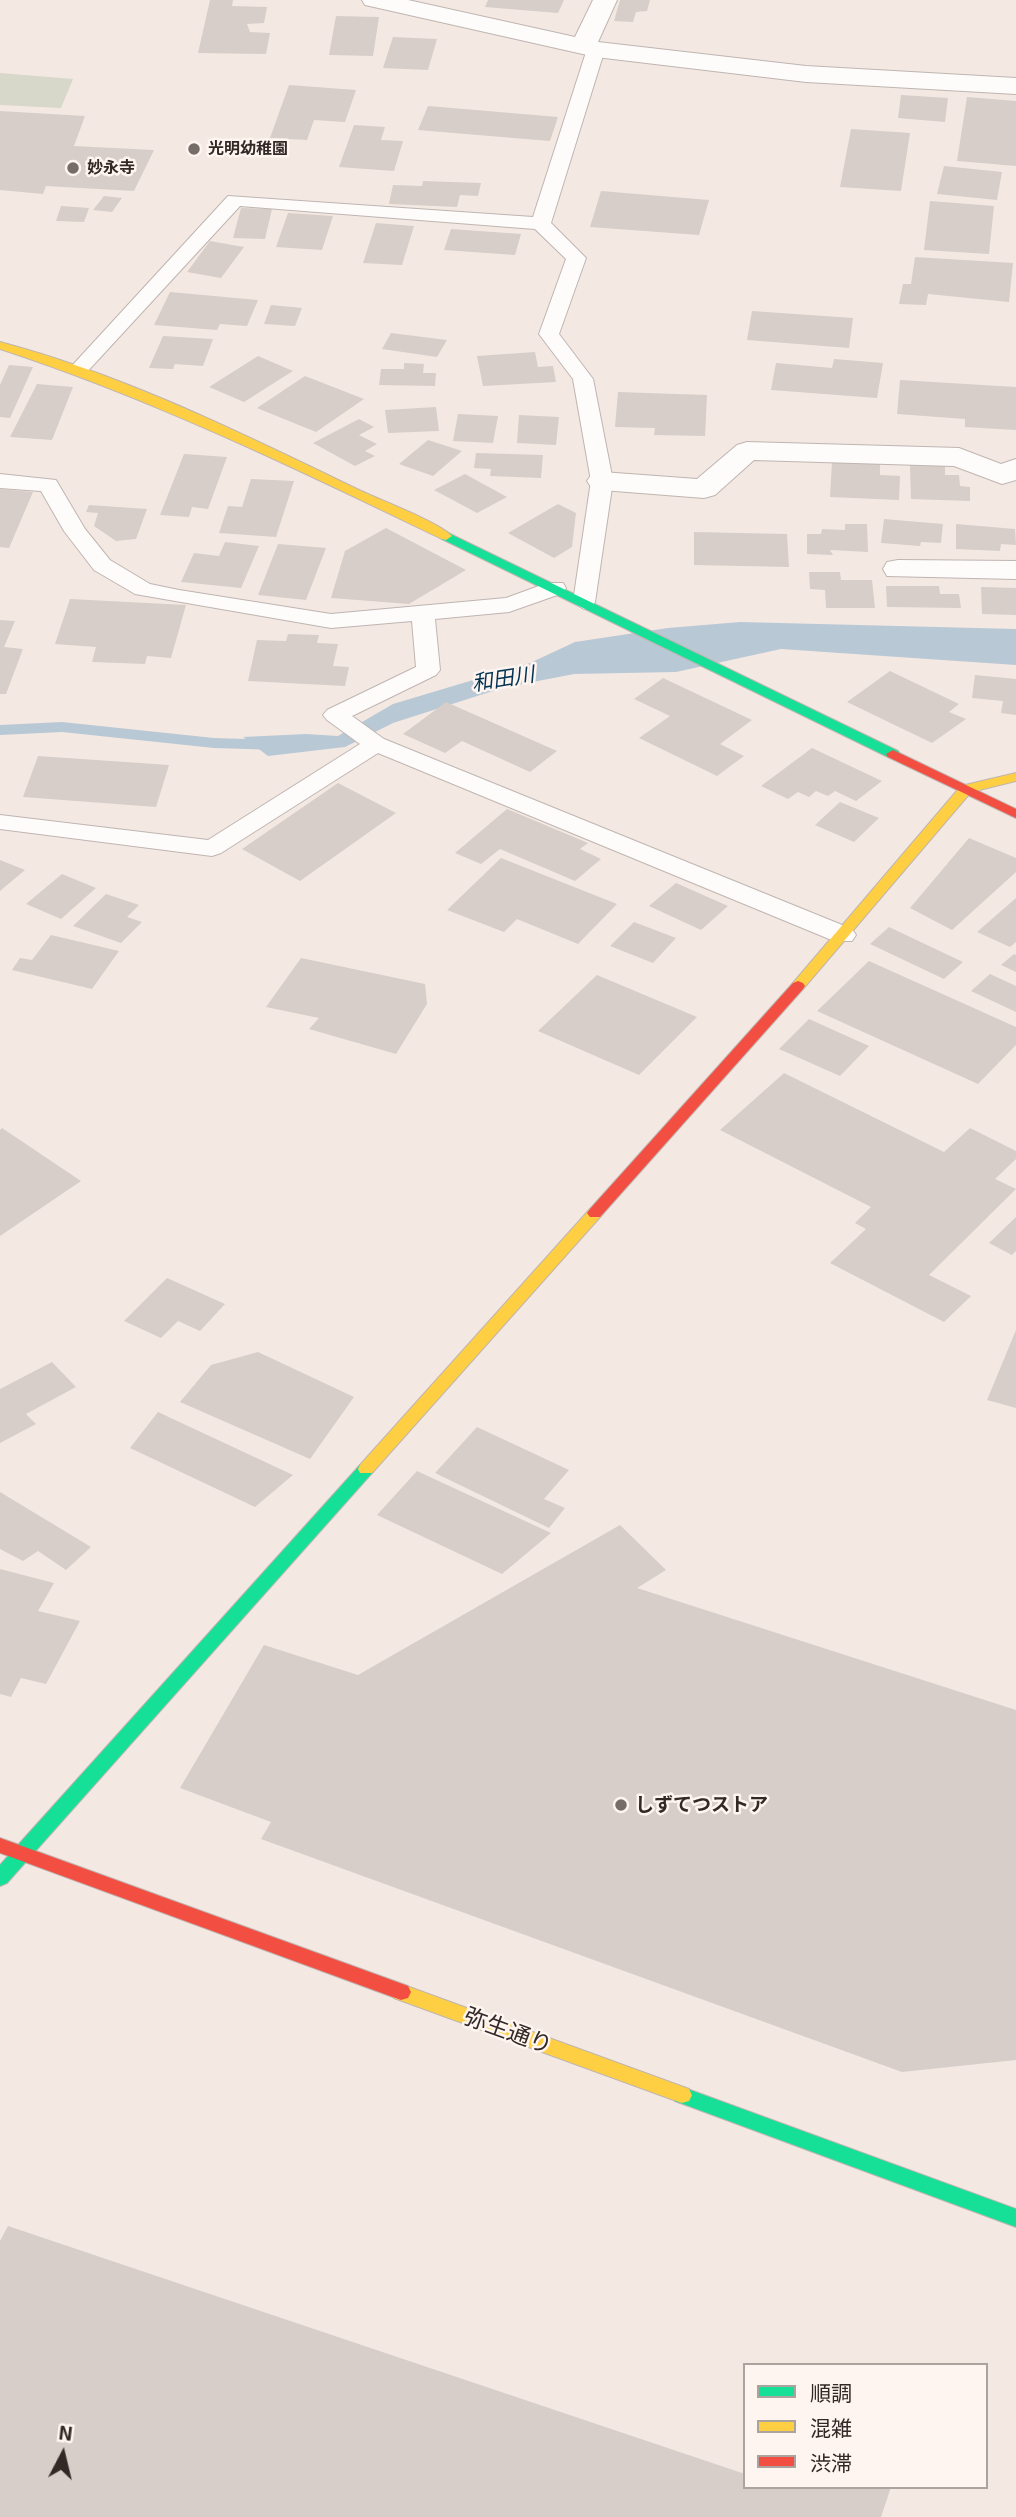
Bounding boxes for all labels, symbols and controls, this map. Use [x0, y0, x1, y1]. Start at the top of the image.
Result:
place label: 光明幼稚園 [208, 139, 288, 159]
marker: 光明幼稚園 [186, 141, 202, 157]
place label: 妙永寺 [87, 158, 135, 178]
marker: 妙永寺 [65, 160, 81, 176]
water label: 和田川 [470, 662, 536, 696]
place label: しずてつストア [635, 1794, 768, 1816]
marker: しずてつストア [613, 1797, 629, 1813]
street label: 弥生通り [460, 2002, 556, 2060]
legend [743, 2363, 988, 2489]
text: 順調 [810, 2380, 852, 2405]
text: 混雑 [810, 2415, 852, 2440]
north arrow [28, 2419, 98, 2489]
text: N [57, 2420, 74, 2445]
text: 渋滞 [810, 2450, 852, 2475]

